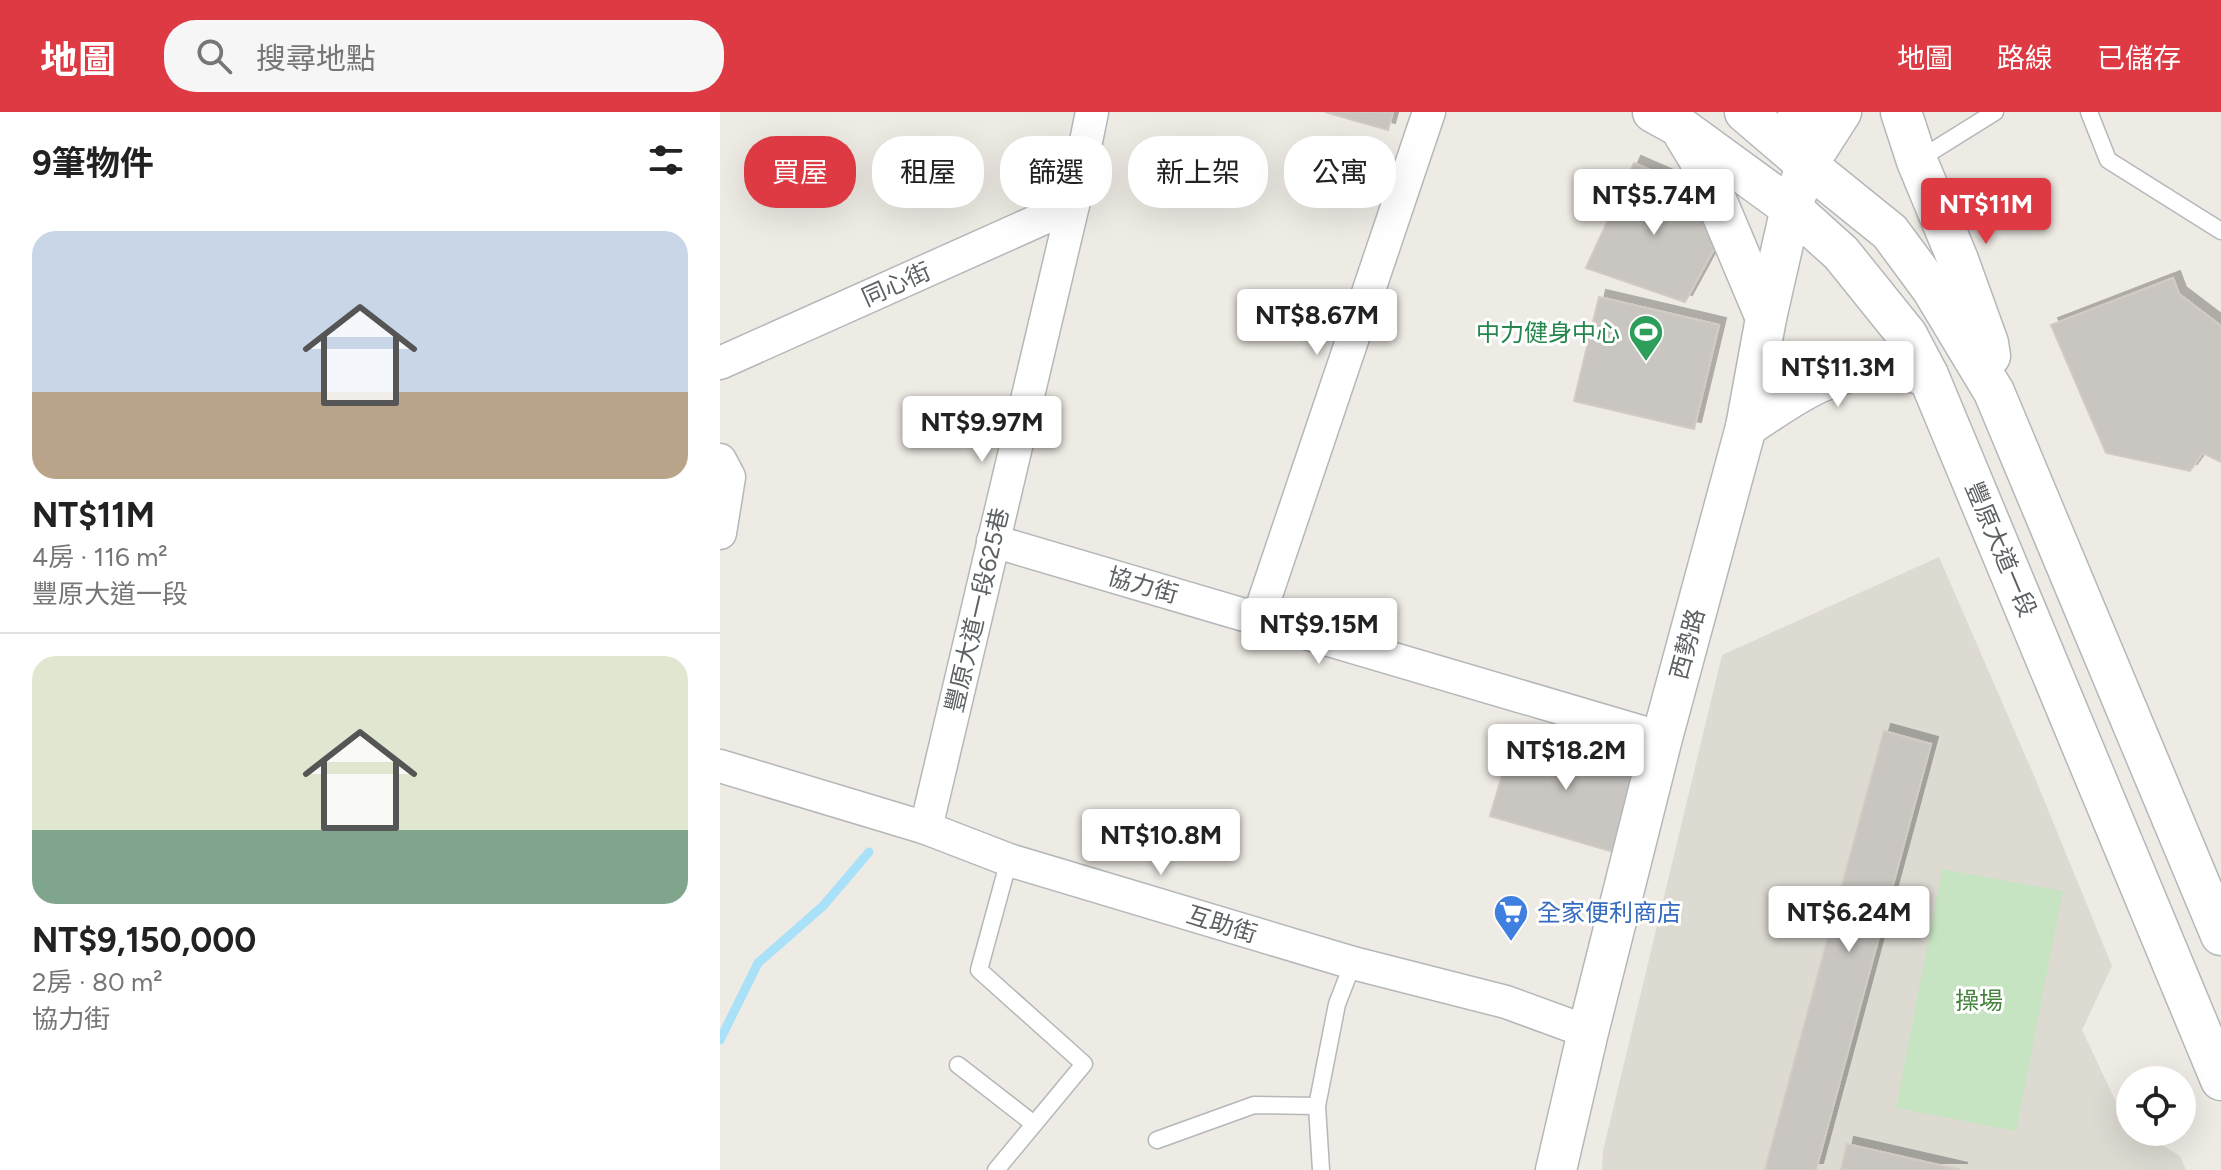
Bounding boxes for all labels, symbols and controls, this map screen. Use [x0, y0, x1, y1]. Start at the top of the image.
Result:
search box [164, 20, 724, 92]
icon: search [192, 34, 236, 78]
text: 地圖 [40, 37, 116, 83]
text: 搜尋地點 [256, 40, 376, 77]
text: 地圖 [1897, 41, 1953, 75]
text: 路線 [1997, 41, 2053, 75]
text: 已儲存 [2097, 41, 2181, 75]
chip: 買屋 [744, 136, 856, 208]
chip: 租屋 [872, 136, 984, 208]
chip: 篩選 [1000, 136, 1112, 208]
chip: 新上架 [1128, 136, 1268, 208]
chip: 公寓 [1284, 136, 1396, 208]
icon: filters [644, 138, 688, 182]
text: 9筆物件 [32, 143, 154, 184]
pin: NT$5.74M [1571, 169, 1737, 237]
pin: NT$11M [1921, 178, 2051, 246]
text: NT$5.74M [1592, 179, 1716, 211]
text: NT$11M [1939, 188, 2033, 220]
street label: 同心街 [857, 256, 935, 312]
icon: home [288, 283, 432, 427]
pin: NT$8.67M [1234, 289, 1400, 357]
text: NT$8.67M [1255, 299, 1379, 331]
sports icon: 中力健身中心 [1627, 313, 1665, 363]
place label: 中力健身中心 [1476, 318, 1620, 347]
pin: NT$11.3M [1755, 341, 1921, 409]
text: NT$11.3M [1781, 351, 1895, 383]
pin: NT$9.97M [899, 396, 1065, 464]
text: NT$9.97M [920, 406, 1044, 438]
street label: 豐原大道一段 [1960, 477, 2042, 621]
text: NT$11M [32, 495, 155, 536]
street label: 豐原大道一段625巷 [939, 505, 1015, 715]
text: 4房 · 116 m² [32, 541, 168, 573]
street label: 協力街 [1104, 561, 1182, 609]
text: 豐原大道一段 [32, 578, 188, 610]
pin: NT$9.15M [1236, 598, 1402, 666]
street label: 西勢路 [1664, 605, 1710, 683]
text: NT$9.15M [1259, 608, 1379, 640]
icon: home [288, 708, 432, 852]
pin: NT$18.2M [1483, 724, 1649, 792]
text: NT$18.2M [1506, 734, 1626, 766]
pin: NT$10.8M [1078, 809, 1244, 877]
text: NT$10.8M [1100, 819, 1222, 851]
pin: NT$6.24M [1766, 886, 1932, 954]
supermarket icon: 全家便利商店 [1492, 893, 1530, 943]
text: NT$6.24M [1786, 896, 1912, 928]
place label: 全家便利商店 [1537, 898, 1681, 927]
street label: 互助街 [1183, 900, 1261, 948]
text: NT$9,150,000 [32, 920, 256, 961]
text: 2房 · 80 m² [32, 966, 163, 998]
park label: 操場 [1955, 986, 2003, 1015]
text: 協力街 [32, 1003, 110, 1035]
map controls [2116, 1066, 2196, 1146]
button: locate [2116, 1066, 2196, 1146]

